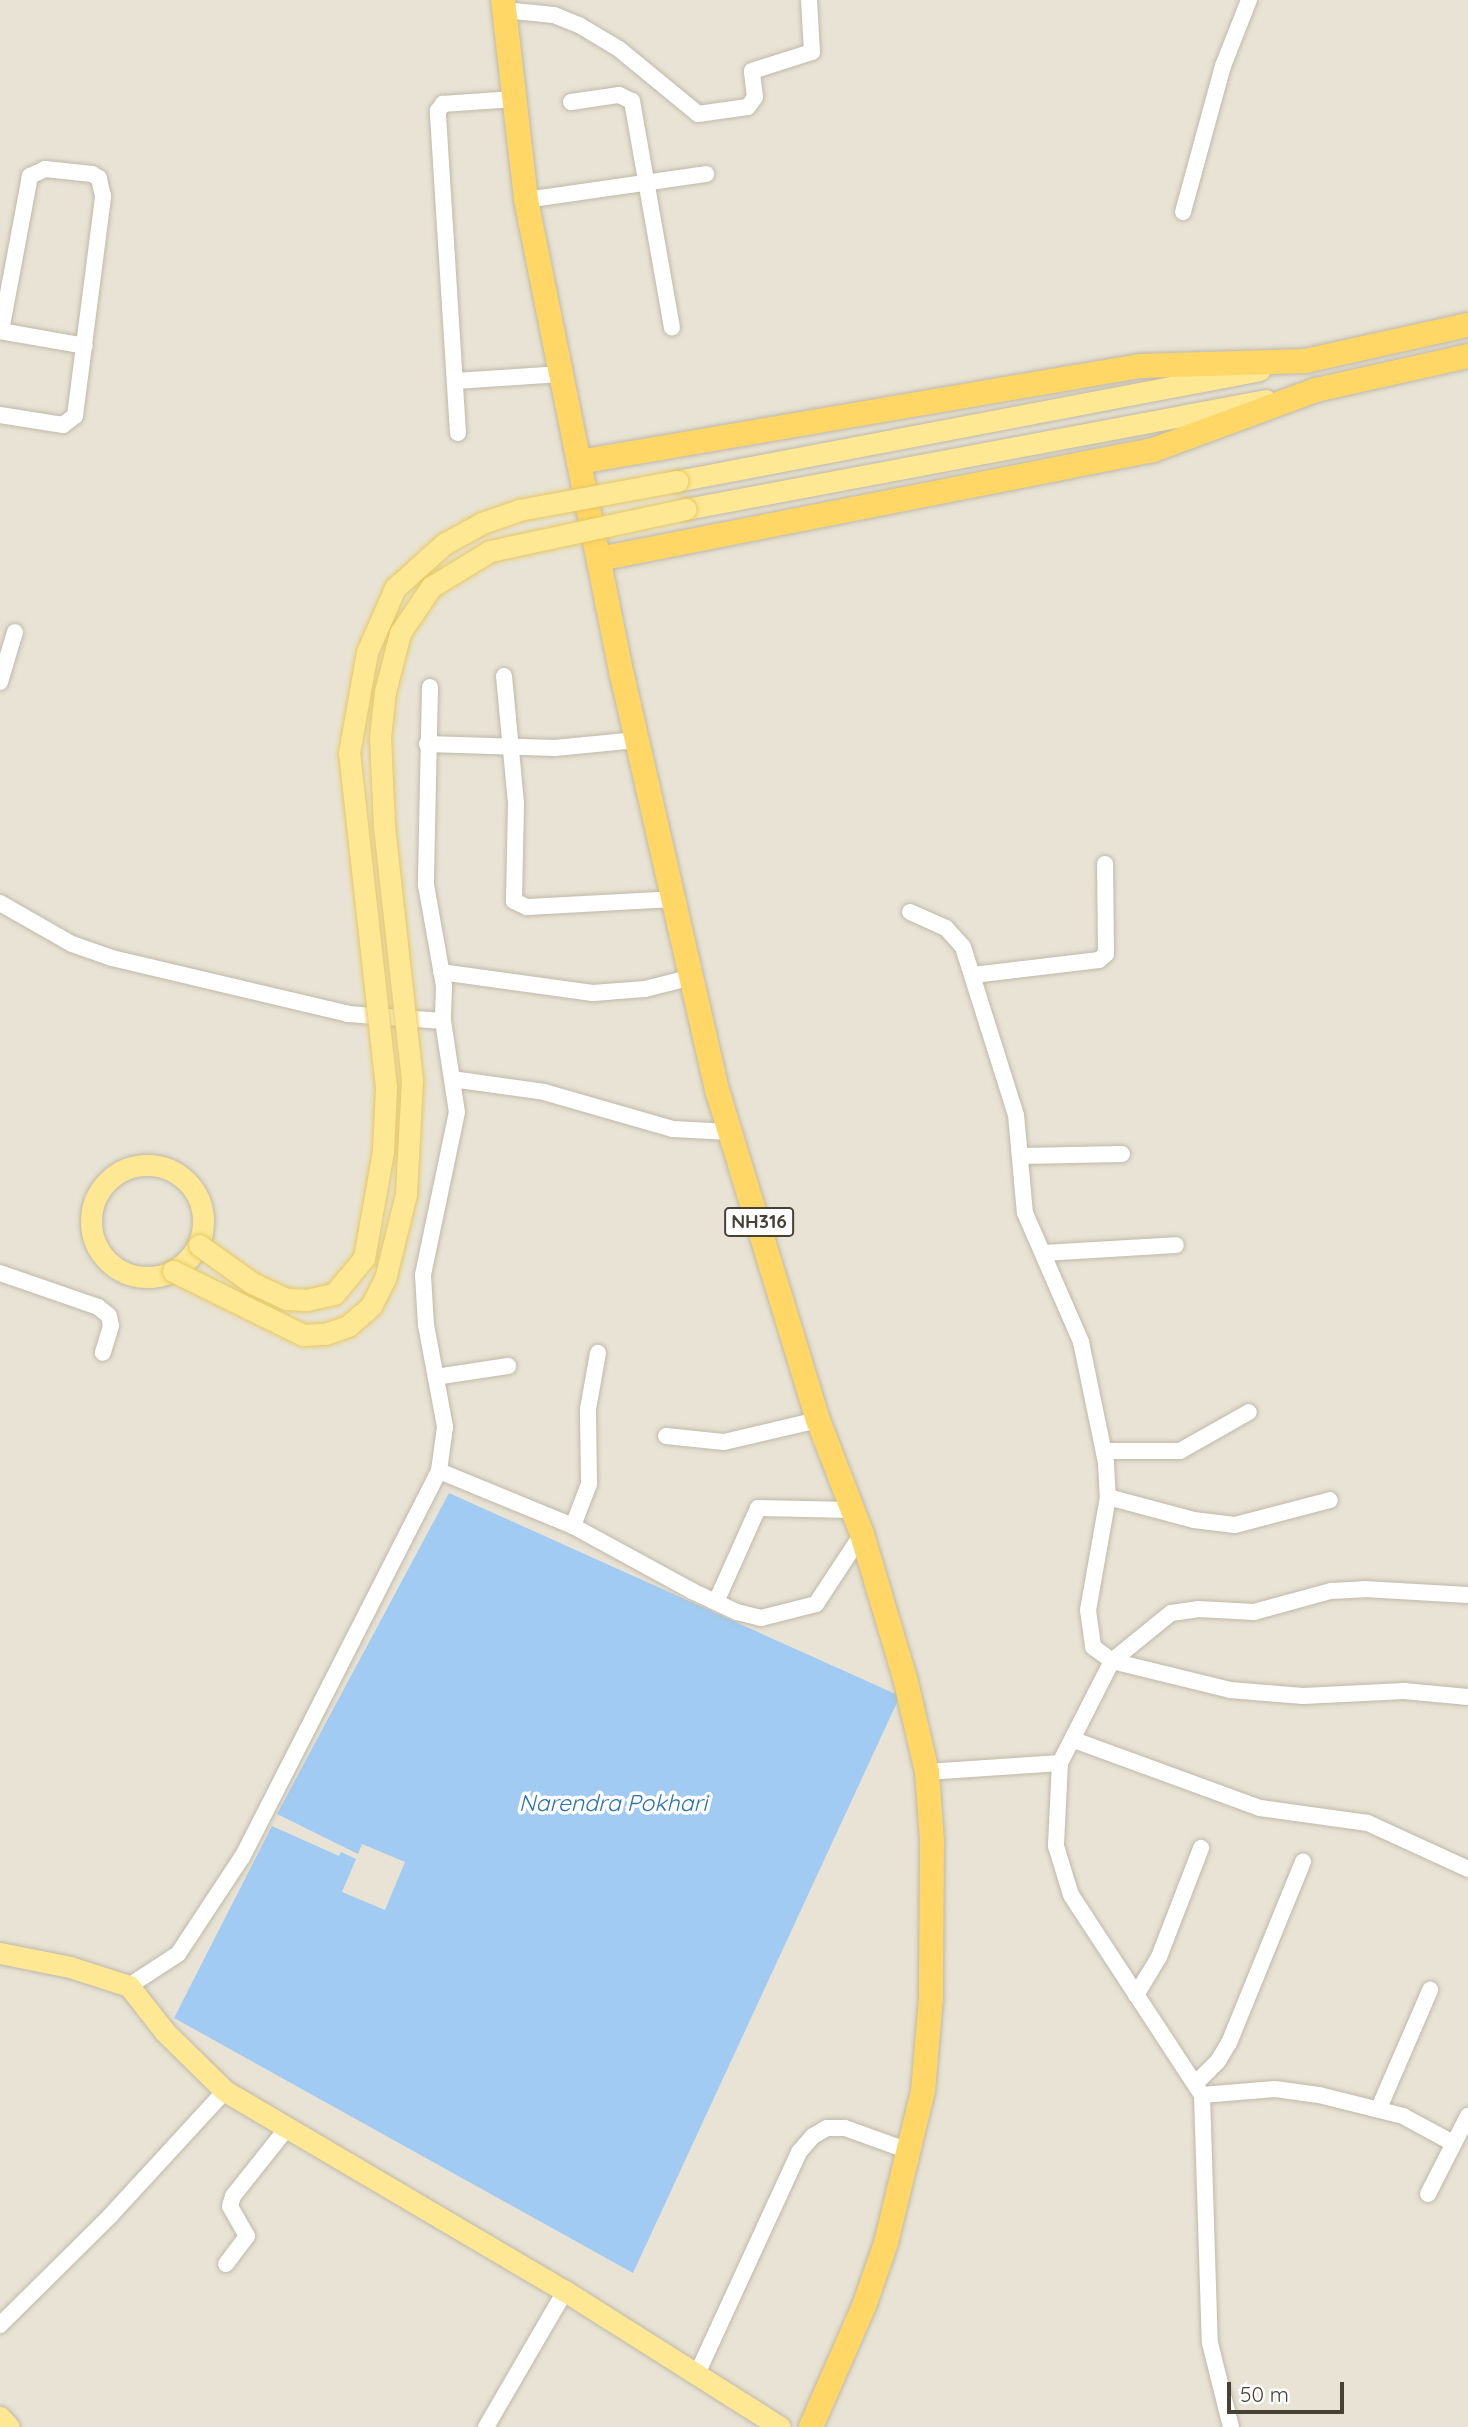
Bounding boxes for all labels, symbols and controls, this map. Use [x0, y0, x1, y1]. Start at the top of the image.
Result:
road number: NH316 [724, 1206, 794, 1238]
water label: Narendra Pokhari [519, 1789, 707, 1817]
scale bar [1230, 2368, 1347, 2412]
text: 50 m [1240, 2381, 1289, 2407]

